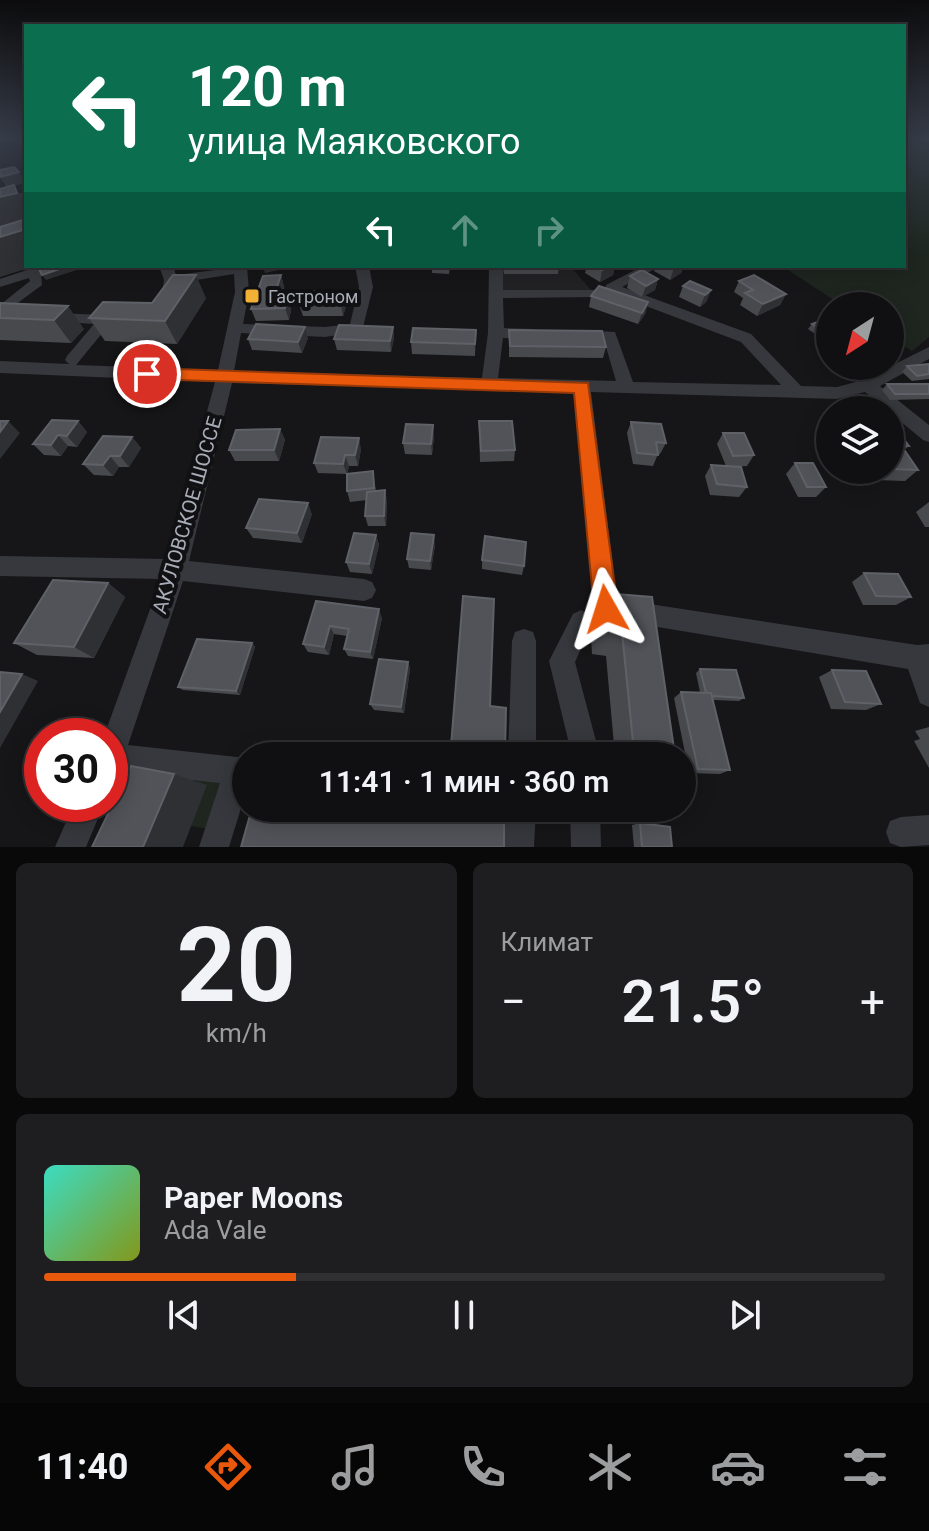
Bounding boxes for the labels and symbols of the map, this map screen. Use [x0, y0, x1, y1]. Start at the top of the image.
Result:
place label: Гастроном [268, 286, 358, 307]
marker: Гастроном [243, 287, 261, 305]
north arrow [816, 292, 904, 380]
pin [113, 340, 181, 408]
street label: АКУЛОВСКОЕ ШОССЕ [147, 414, 227, 616]
position arrow [564, 567, 648, 651]
speed limit sign: 30 [24, 718, 128, 822]

